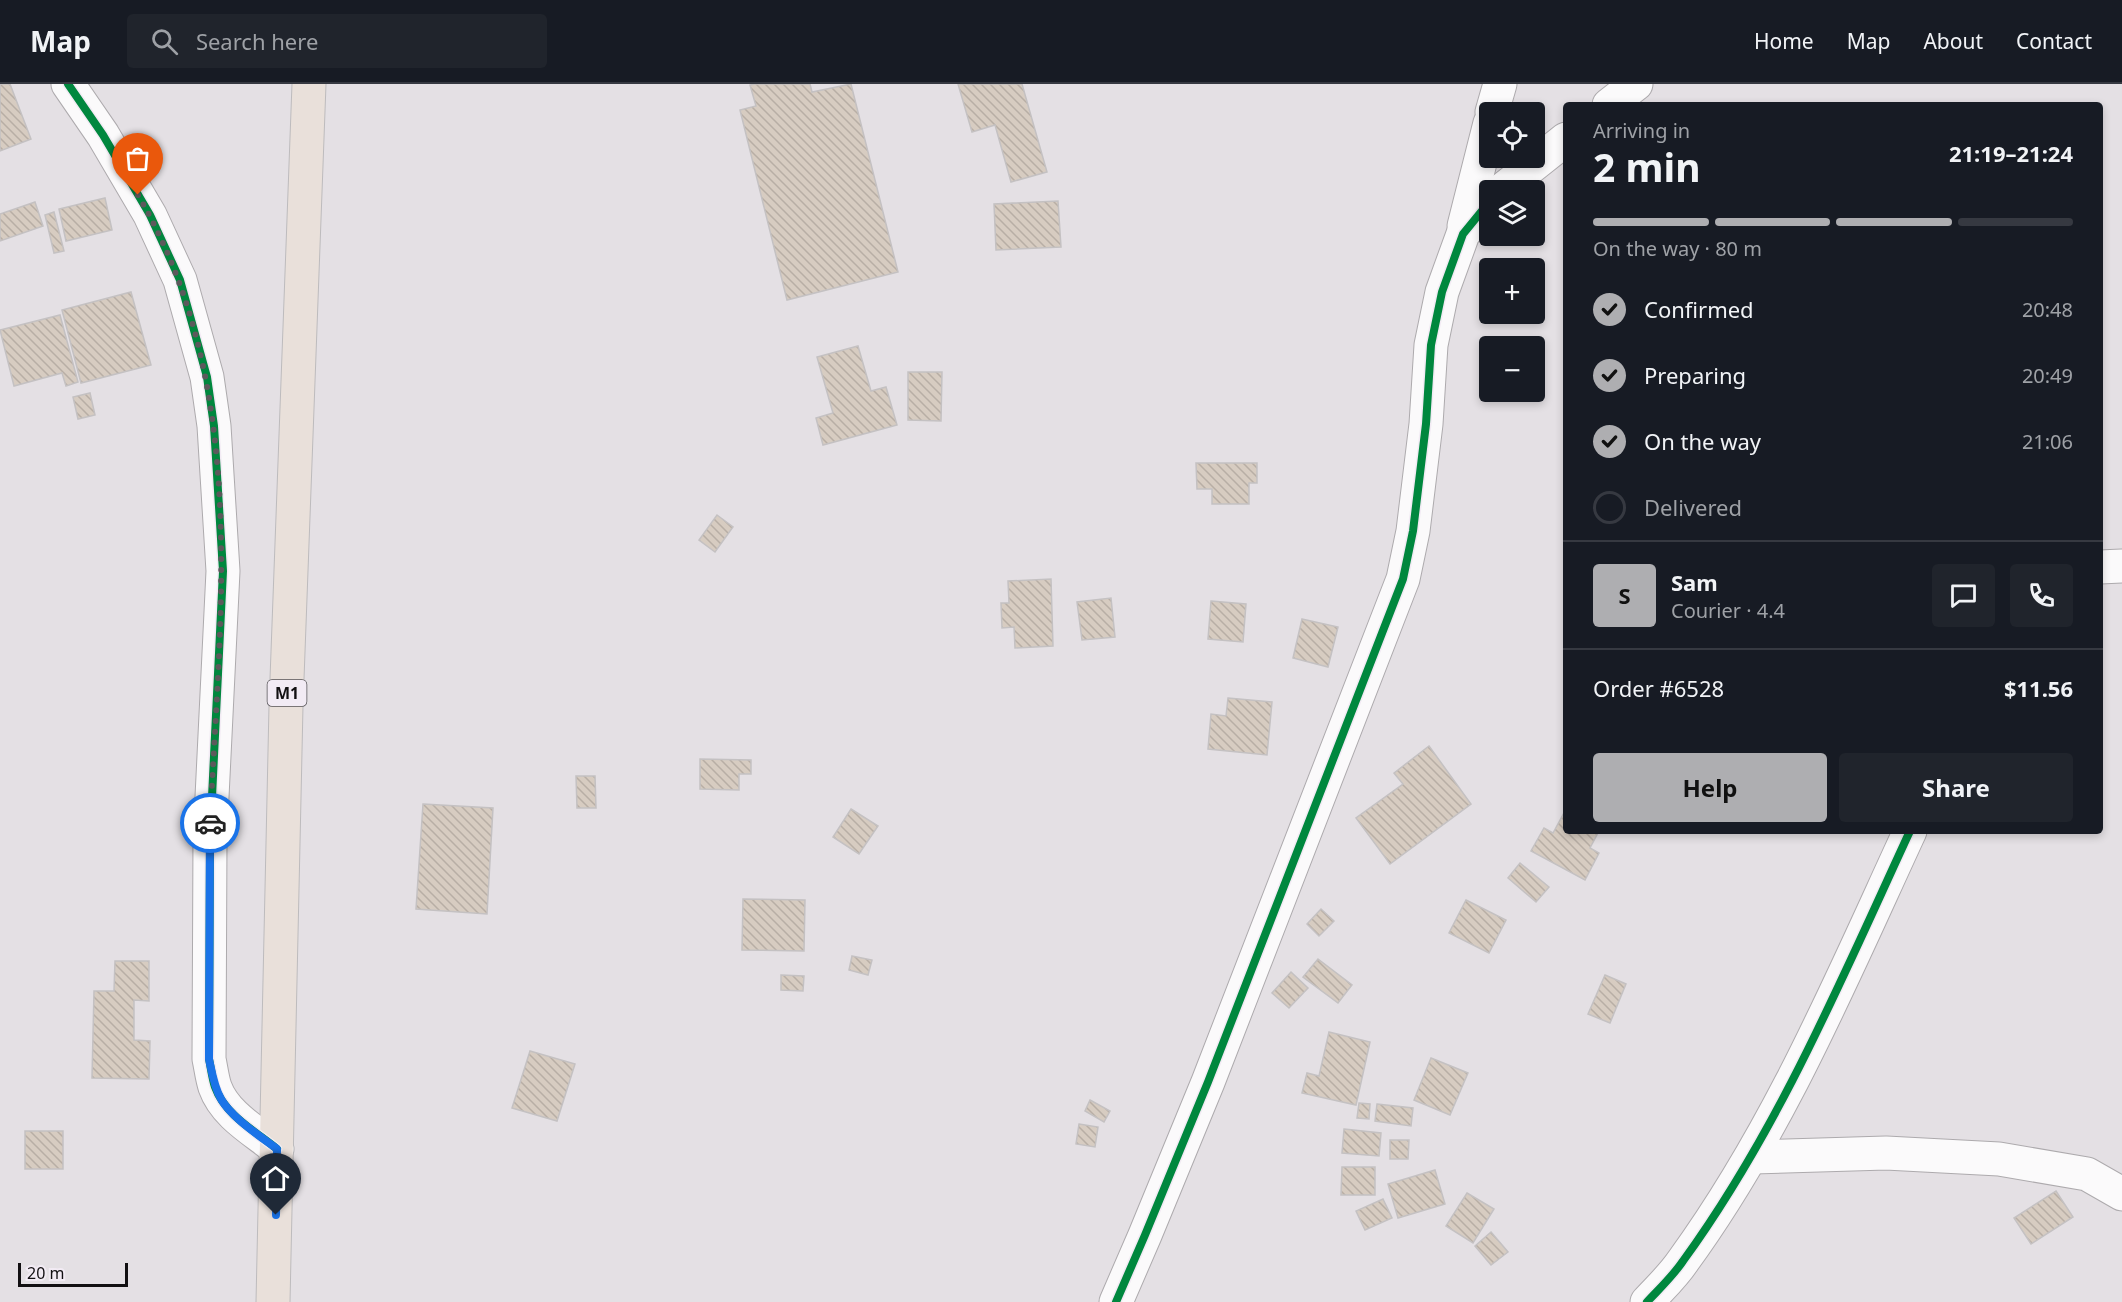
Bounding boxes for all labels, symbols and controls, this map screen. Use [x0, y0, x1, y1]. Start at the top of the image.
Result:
search box [127, 14, 547, 68]
text: Map [30, 22, 91, 60]
icon: search [148, 25, 181, 58]
text: Search here [196, 26, 318, 56]
text: Home [1754, 27, 1814, 55]
text: Map [1847, 27, 1890, 55]
text: About [1923, 27, 1983, 55]
text: Contact [2016, 27, 2092, 55]
map controls [1479, 102, 1545, 402]
button: locate [1479, 102, 1545, 168]
text: Arriving in [1593, 117, 1690, 144]
pin [112, 133, 163, 195]
text: 21:19–21:24 [1949, 138, 2073, 168]
text: 2 min [1593, 140, 1700, 193]
icon: bag [121, 142, 154, 175]
button: layers [1479, 180, 1545, 246]
text: On the way · 80 m [1593, 235, 1762, 262]
button: + [1479, 258, 1545, 324]
icon: check [1593, 293, 1626, 326]
text: Confirmed [1644, 294, 1754, 324]
text: 20:48 [2022, 296, 2073, 323]
button: − [1479, 336, 1545, 402]
icon: check [1593, 359, 1626, 392]
text: Preparing [1644, 360, 1746, 390]
text: 20:49 [2022, 362, 2073, 389]
icon: check [1593, 425, 1626, 458]
text: On the way [1644, 426, 1761, 456]
text: 21:06 [2022, 428, 2073, 455]
text: Delivered [1644, 492, 1742, 522]
button: chat [1932, 564, 1995, 627]
button: phone [2010, 564, 2073, 627]
text: Sam [1671, 567, 1718, 597]
text: S [1618, 580, 1631, 610]
text: Courier · 4.4 [1671, 597, 1785, 624]
text: Order #6528 [1593, 673, 1724, 703]
text: $11.56 [2004, 673, 2073, 703]
road number: M1 [268, 680, 306, 706]
button: Help [1593, 753, 1827, 822]
button: Share [1839, 753, 2073, 822]
courier [180, 793, 240, 853]
icon: car [194, 807, 227, 840]
pin [250, 1153, 301, 1215]
icon: home [259, 1162, 292, 1195]
scale bar [18, 1260, 128, 1288]
text: 20 m [27, 1262, 64, 1284]

